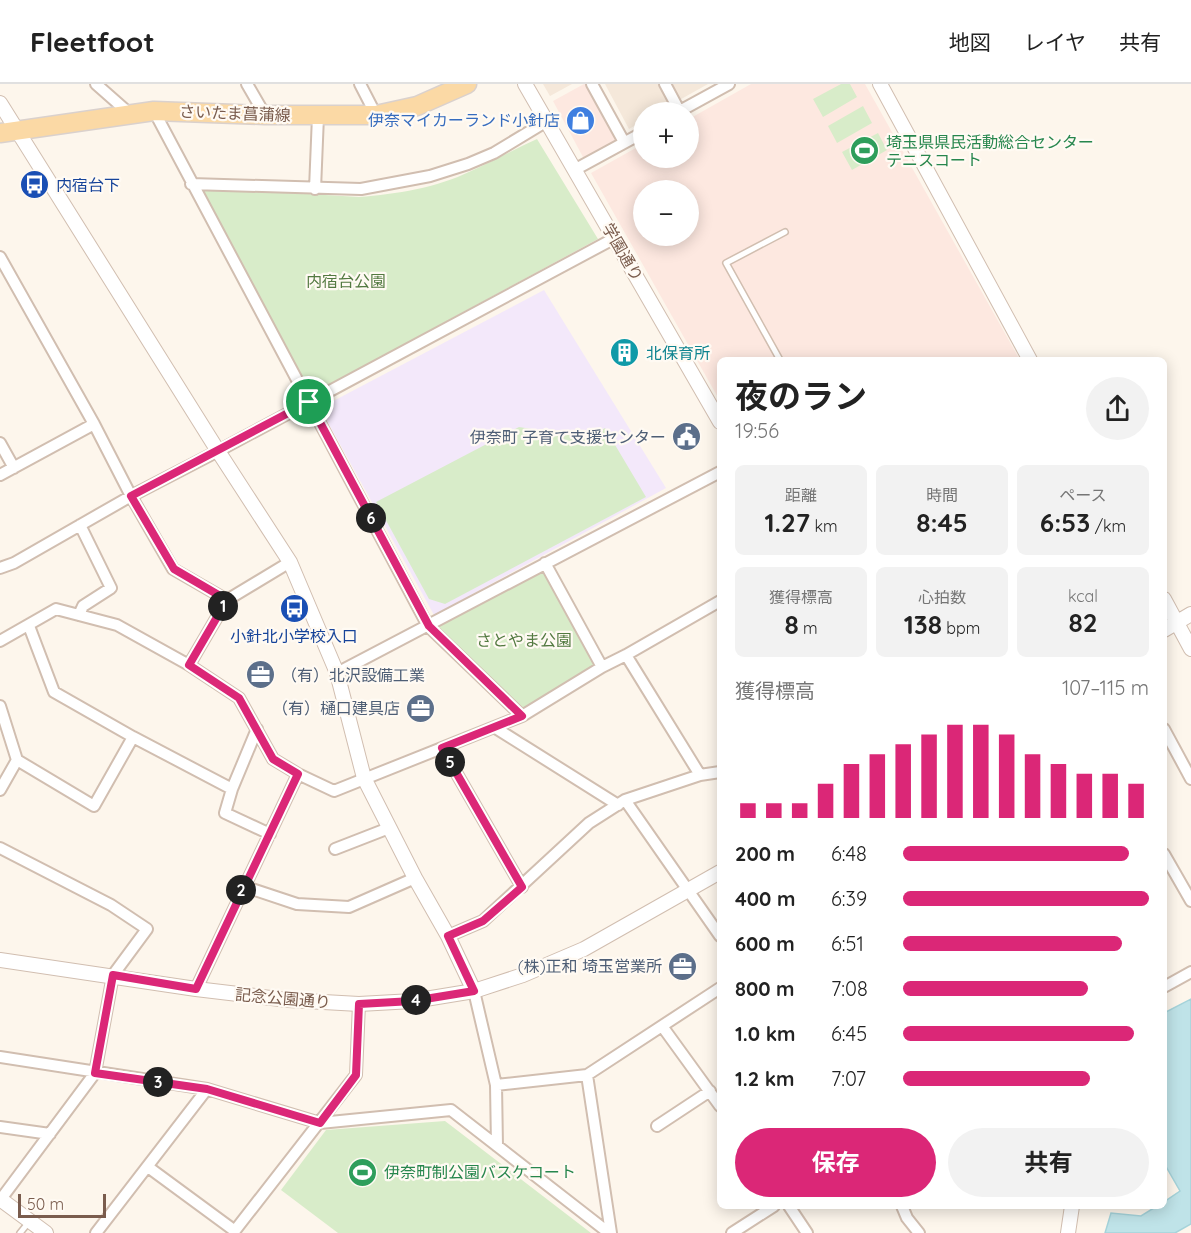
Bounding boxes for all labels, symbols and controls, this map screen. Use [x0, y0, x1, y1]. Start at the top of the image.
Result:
text: Fleetfoot [30, 24, 155, 59]
text: 地図 [949, 29, 991, 55]
text: レイヤ [1024, 29, 1086, 55]
text: 共有 [1119, 29, 1161, 55]
street label: さいたま菖蒲線 [179, 101, 291, 125]
map controls [633, 102, 699, 246]
button: + [633, 102, 699, 168]
shop icon: 伊奈マイカーランド小針店 [565, 104, 597, 136]
place label: 伊奈マイカーランド小針店 [368, 110, 560, 130]
place label: 埼玉県県民活動総合センター テニスコート [886, 132, 1094, 170]
sports icon: 埼玉県県民活動総合センター テニスコート [849, 135, 881, 167]
bus stop icon: 内宿台下 [19, 169, 51, 201]
place label: 内宿台下 [56, 175, 120, 195]
button: − [633, 180, 699, 246]
street label: 学園通り [598, 219, 648, 285]
park label: 内宿台公園 [306, 271, 386, 291]
building icon: 北保育所 [609, 337, 641, 369]
place label: 北保育所 [646, 343, 710, 363]
text: 夜のラン [735, 375, 867, 416]
pin [283, 376, 334, 427]
button: share [1086, 377, 1149, 440]
icon: arrive [292, 385, 325, 418]
text: 19:56 [735, 418, 779, 443]
public building icon: 伊奈町 子育て支援センター [671, 421, 703, 453]
place label: 伊奈町 子育て支援センター [470, 427, 666, 447]
text: 距離 [785, 485, 817, 505]
text: 時間 [926, 485, 958, 505]
text: ペース [1059, 485, 1107, 505]
pin: 6 [356, 503, 386, 533]
text: 1.27 [764, 506, 810, 539]
text: 8:45 [916, 506, 968, 539]
text: 6:53 [1040, 506, 1090, 539]
text: 6 [367, 508, 375, 528]
text: km [810, 516, 838, 536]
text: /km [1090, 516, 1126, 536]
text: kcal [1068, 586, 1098, 606]
text: 獲得標高 [769, 587, 833, 607]
text: 心拍数 [918, 587, 966, 607]
pin: 1 [208, 591, 238, 621]
bus stop icon: 小針北小学校入口 [278, 592, 310, 624]
text: 1 [220, 596, 226, 616]
text: 82 [1068, 606, 1098, 639]
text: 8 [784, 608, 799, 641]
text: 138 [904, 608, 942, 641]
text: m [799, 618, 818, 638]
text: bpm [942, 618, 980, 638]
place label: 小針北小学校入口 [230, 626, 358, 646]
park label: さとやま公園 [476, 630, 572, 650]
office icon: （有）北沢設備工業 [244, 659, 276, 691]
place label: （有）北沢設備工業 [281, 665, 425, 685]
text: 107–115 m [1062, 675, 1149, 700]
text: 獲得標高 [735, 678, 815, 703]
office icon: （有）樋口建具店 [405, 692, 437, 724]
place label: （有）樋口建具店 [272, 698, 400, 718]
pin: 5 [435, 747, 465, 777]
text: 5 [445, 752, 455, 772]
text: 200 m [735, 841, 795, 866]
text: 6:48 [831, 841, 867, 866]
pin: 2 [226, 875, 256, 905]
text: 2 [236, 880, 246, 900]
text: 400 m [735, 886, 795, 911]
text: 6:39 [831, 886, 867, 911]
text: 600 m [735, 931, 795, 956]
text: 6:51 [831, 931, 864, 956]
office icon: (株)正和 埼玉営業所 [667, 950, 699, 982]
place label: (株)正和 埼玉営業所 [518, 956, 662, 976]
text: 800 m [735, 976, 795, 1001]
text: 7:08 [831, 976, 868, 1001]
street label: 記念公園通り [234, 984, 332, 1012]
pin: 4 [401, 985, 431, 1015]
text: 4 [411, 990, 421, 1010]
text: 1.0 km [735, 1021, 795, 1046]
text: 6:45 [831, 1021, 867, 1046]
text: 1.2 km [735, 1066, 795, 1091]
text: 7:07 [831, 1066, 866, 1091]
pin: 3 [143, 1067, 173, 1097]
text: 3 [154, 1072, 162, 1092]
button: 保存 [735, 1128, 936, 1197]
button: 共有 [948, 1128, 1149, 1197]
sports icon: 伊奈町制公園バスケコート [347, 1156, 379, 1188]
place label: 伊奈町制公園バスケコート [384, 1162, 576, 1182]
scale bar [18, 1191, 106, 1218]
text: 50 m [27, 1194, 64, 1214]

